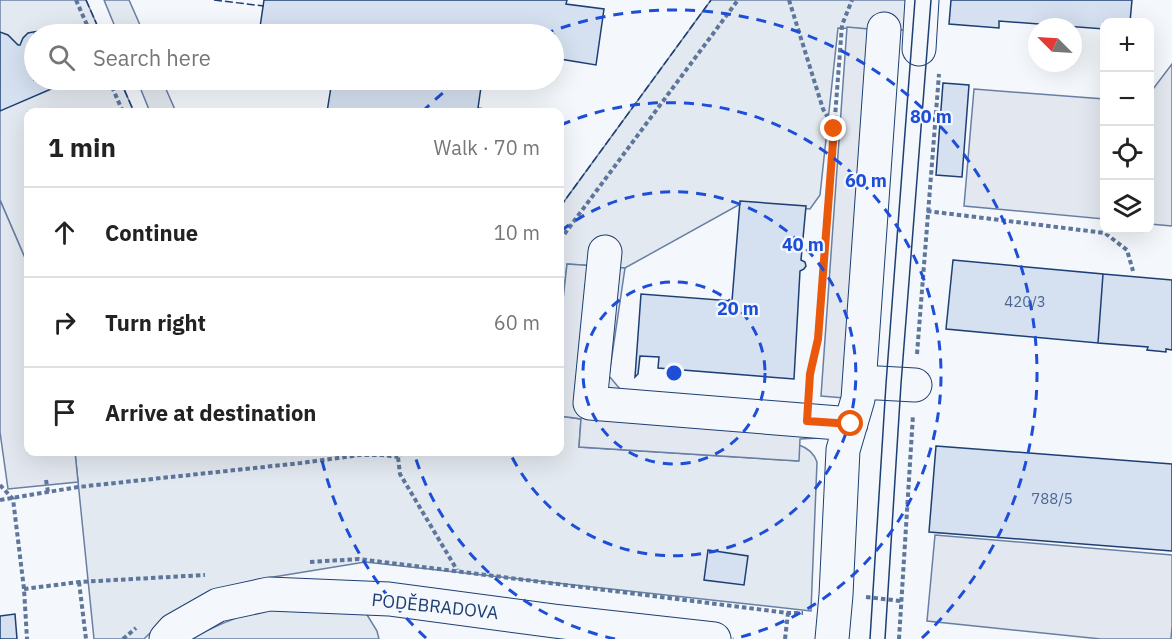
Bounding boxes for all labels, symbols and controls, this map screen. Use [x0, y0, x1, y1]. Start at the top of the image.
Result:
north arrow [1028, 18, 1082, 72]
map controls [1100, 18, 1154, 234]
button: + [1100, 18, 1154, 72]
search box [24, 24, 564, 90]
icon: search [45, 41, 78, 74]
text: Search here [93, 43, 211, 72]
button: − [1100, 72, 1154, 126]
text: 80 m [910, 105, 952, 128]
route end [820, 115, 846, 141]
button: locate [1100, 126, 1154, 180]
text: 1 min [48, 130, 116, 164]
text: Walk · 70 m [434, 134, 540, 161]
text: 60 m [845, 169, 887, 192]
button: layers [1100, 180, 1154, 234]
icon: ahead [48, 216, 81, 249]
text: Continue [105, 218, 198, 247]
text: 10 m [494, 219, 540, 246]
text: 40 m [782, 233, 824, 256]
house number: 420/3 [1004, 292, 1046, 311]
text: 20 m [717, 297, 759, 320]
icon: right [48, 306, 81, 339]
text: Turn right [105, 308, 206, 337]
text: 60 m [494, 309, 540, 336]
centre of rings [664, 363, 684, 383]
icon: arrive [48, 396, 81, 429]
text: Arrive at destination [105, 398, 316, 427]
route start [837, 410, 863, 436]
house number: 788/5 [1031, 489, 1073, 508]
street label: PODĚBRADOVA [370, 588, 500, 624]

